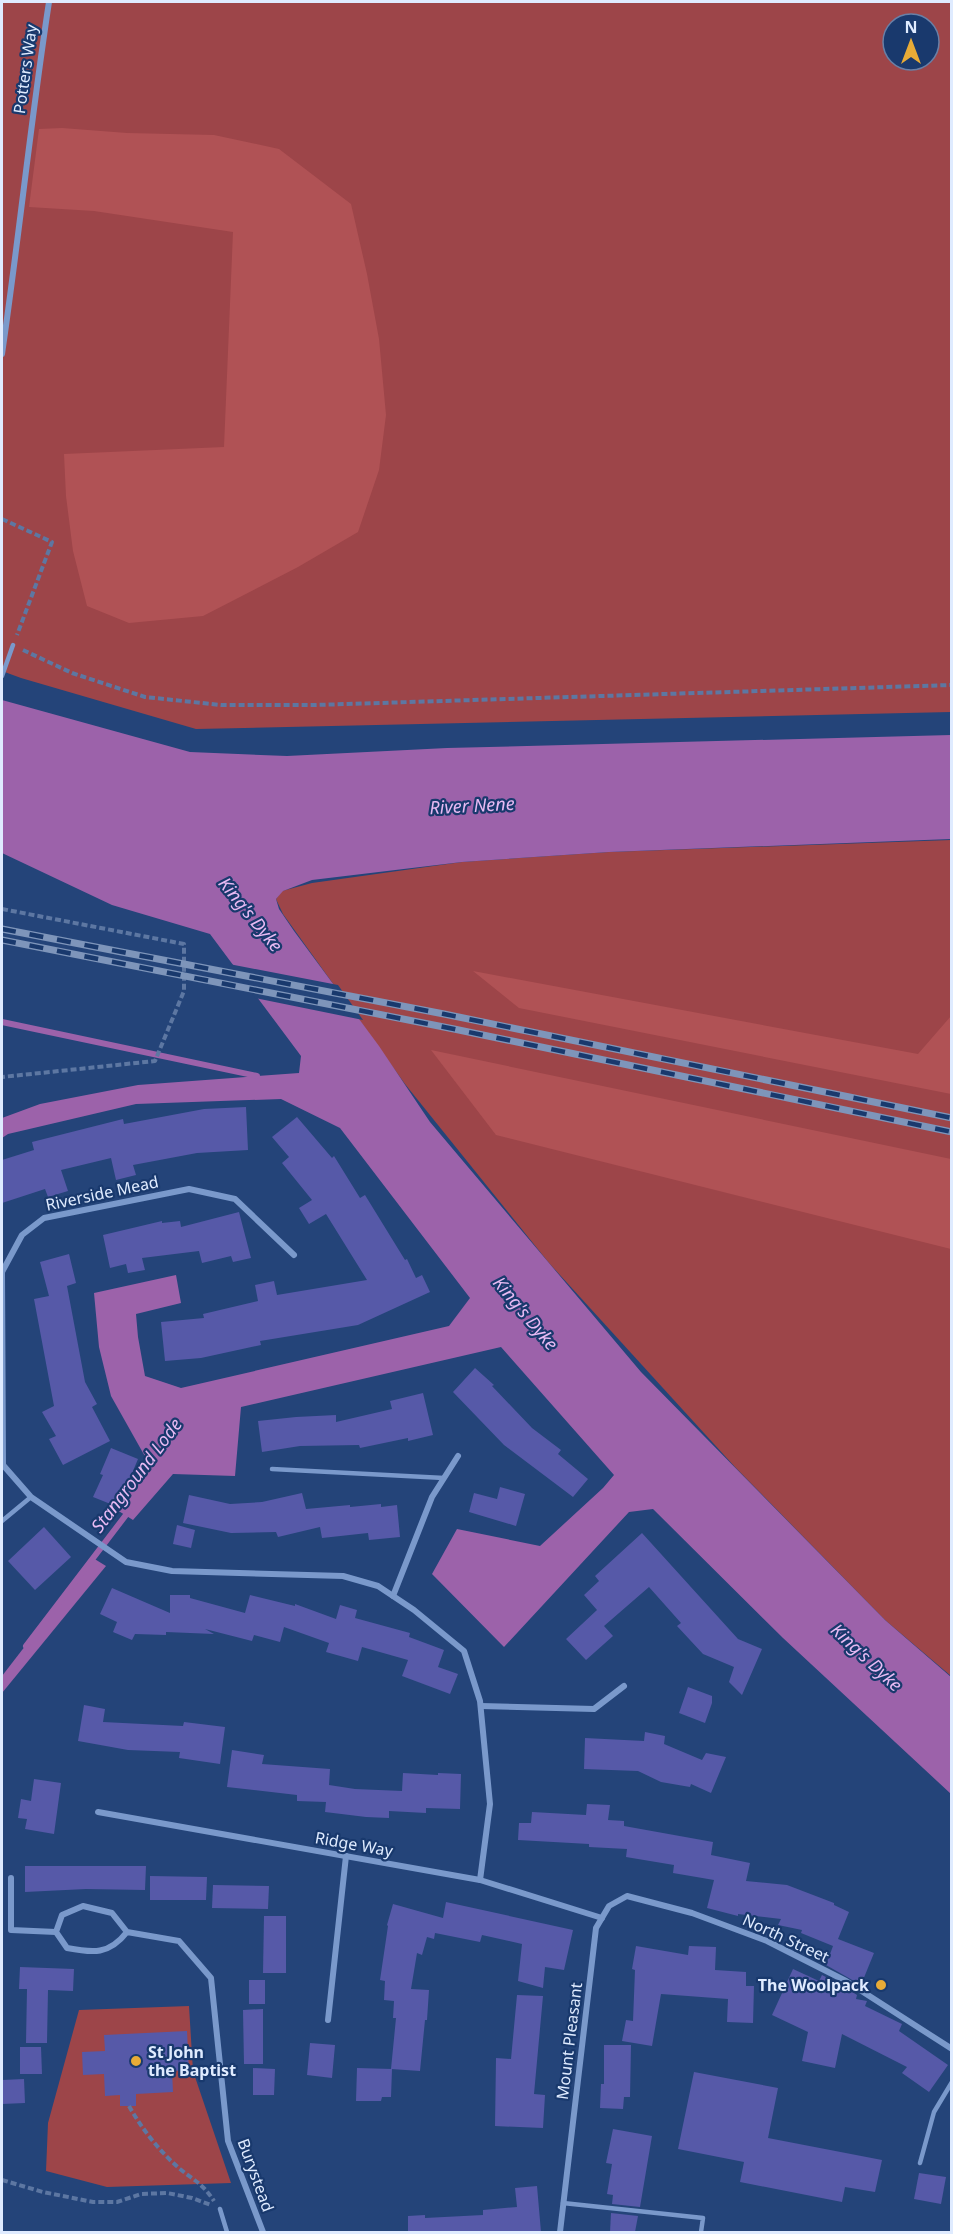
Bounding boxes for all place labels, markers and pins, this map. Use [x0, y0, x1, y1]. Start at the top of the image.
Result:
place label: The Woolpack [758, 1974, 869, 1996]
marker: The Woolpack [874, 1978, 888, 1992]
place label: St John the Baptist [148, 2041, 236, 2081]
marker: St John the Baptist [129, 2054, 143, 2068]

